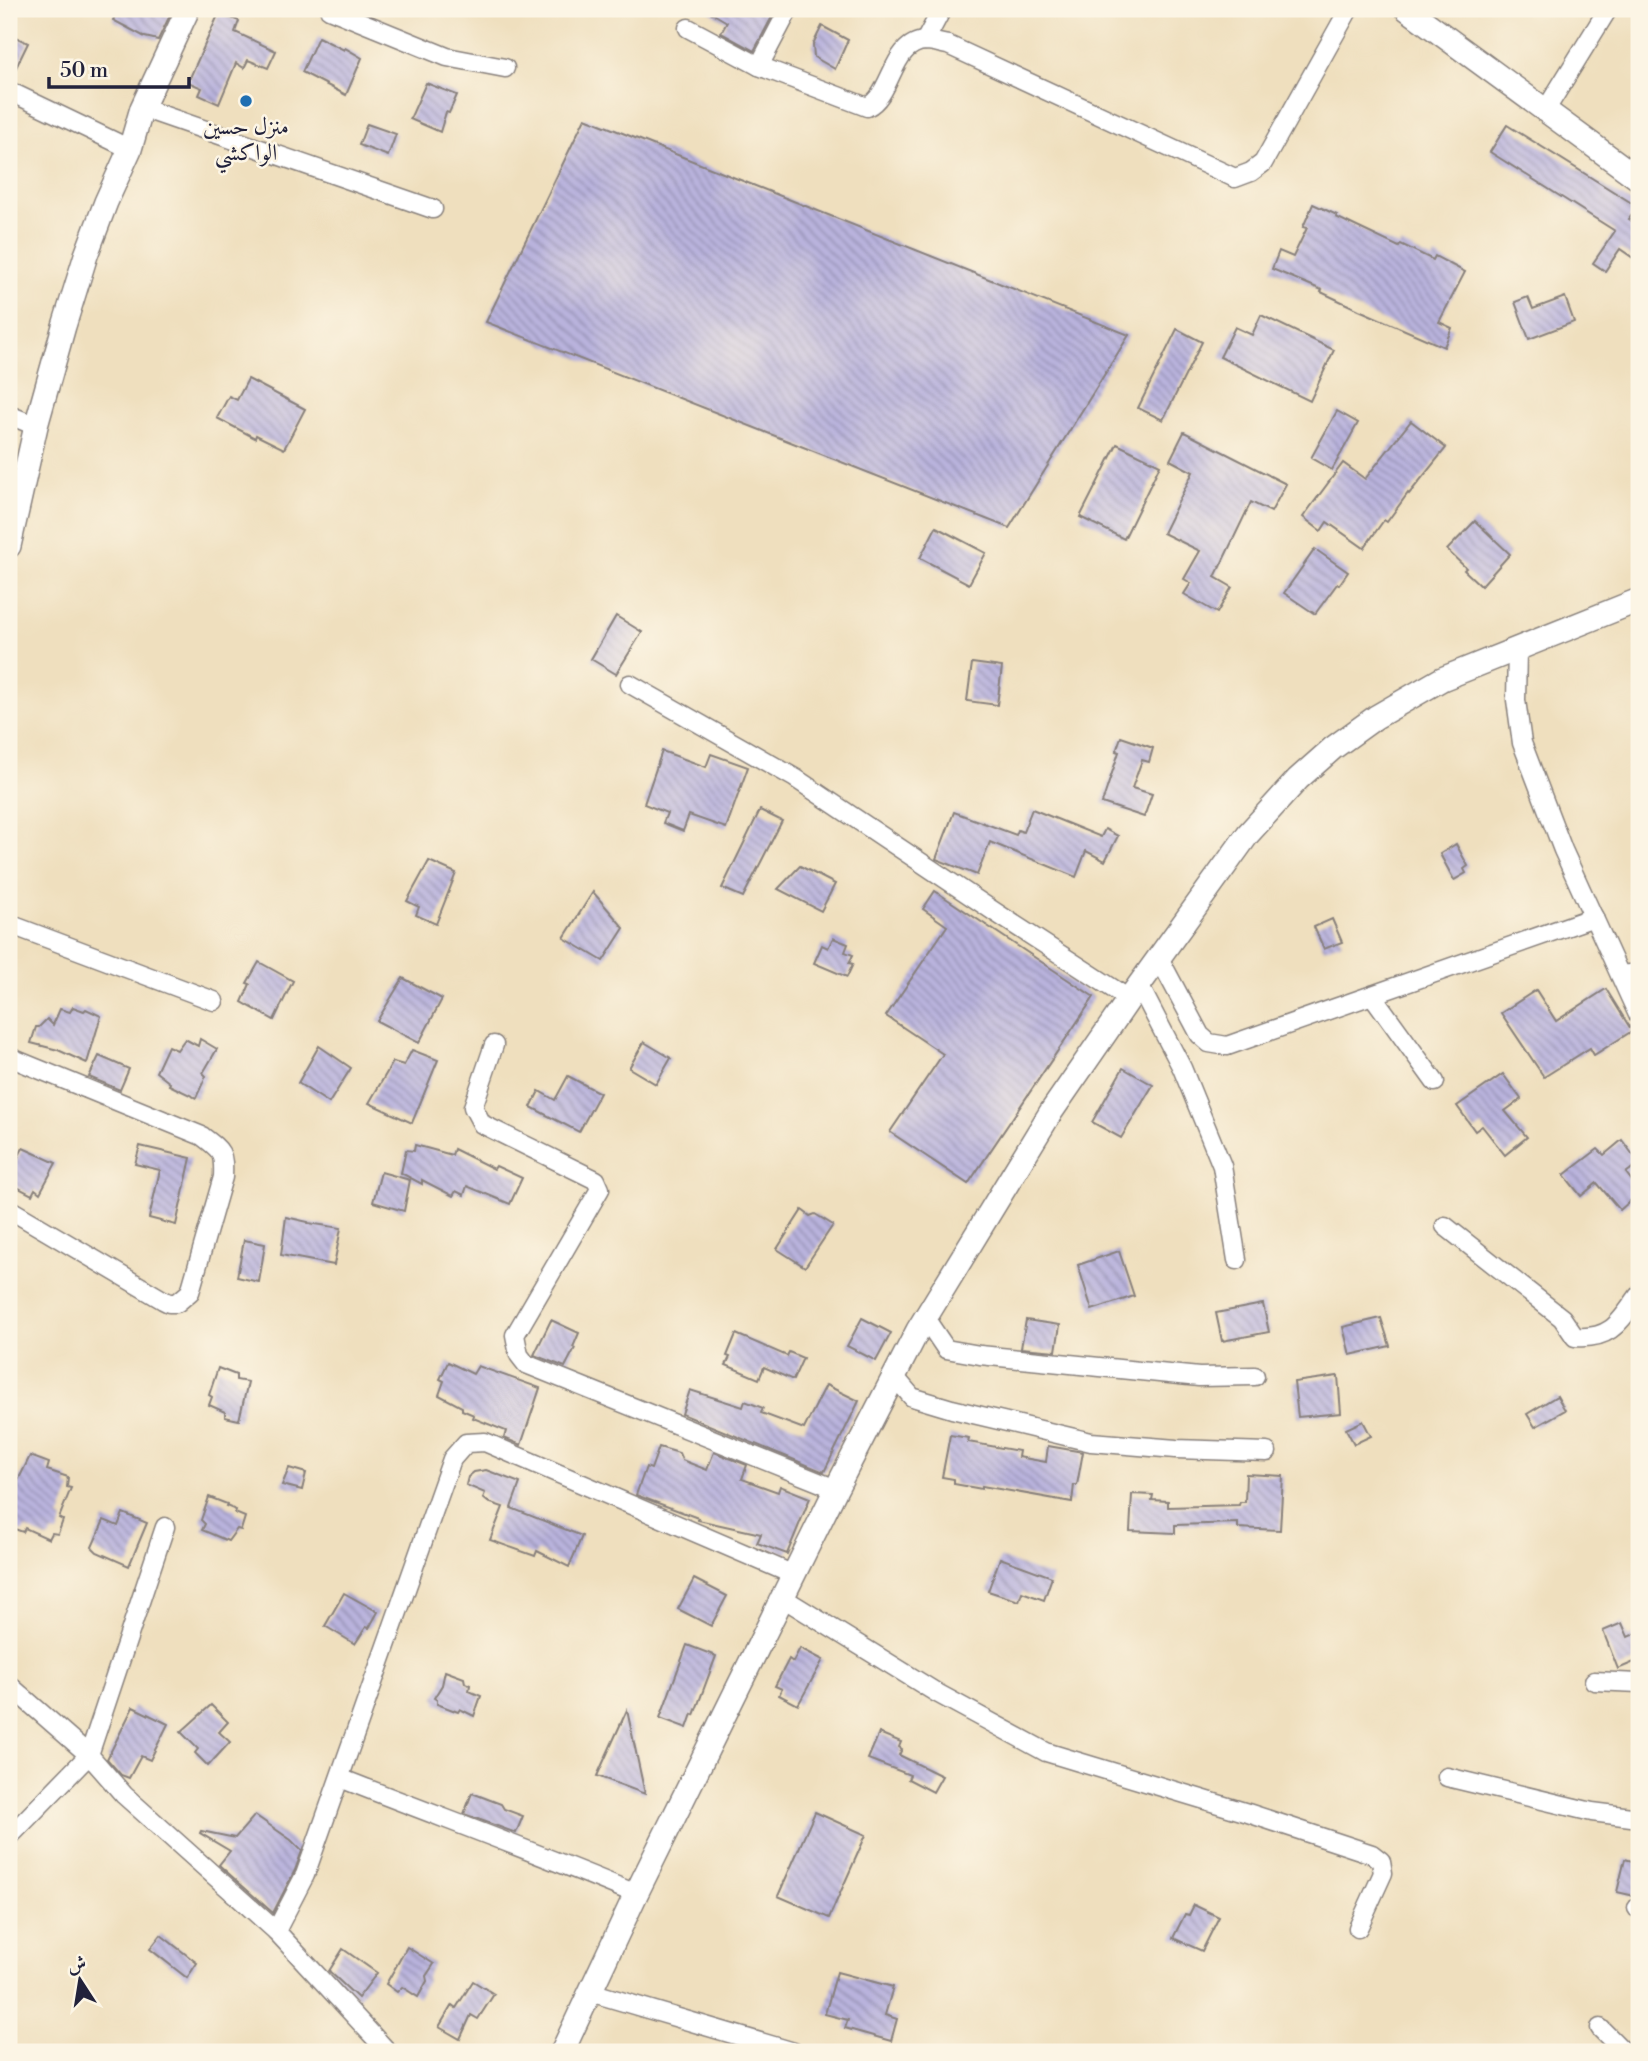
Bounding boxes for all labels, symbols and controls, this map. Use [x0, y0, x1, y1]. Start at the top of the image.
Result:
scale bar [49, 46, 189, 90]
text: 50 m [60, 58, 108, 84]
marker: منزل حسين الواكشي [238, 93, 254, 109]
place label: منزل حسين الواكشي [203, 113, 289, 174]
north arrow [46, 1946, 116, 2016]
text: ش [65, 1951, 88, 1978]

